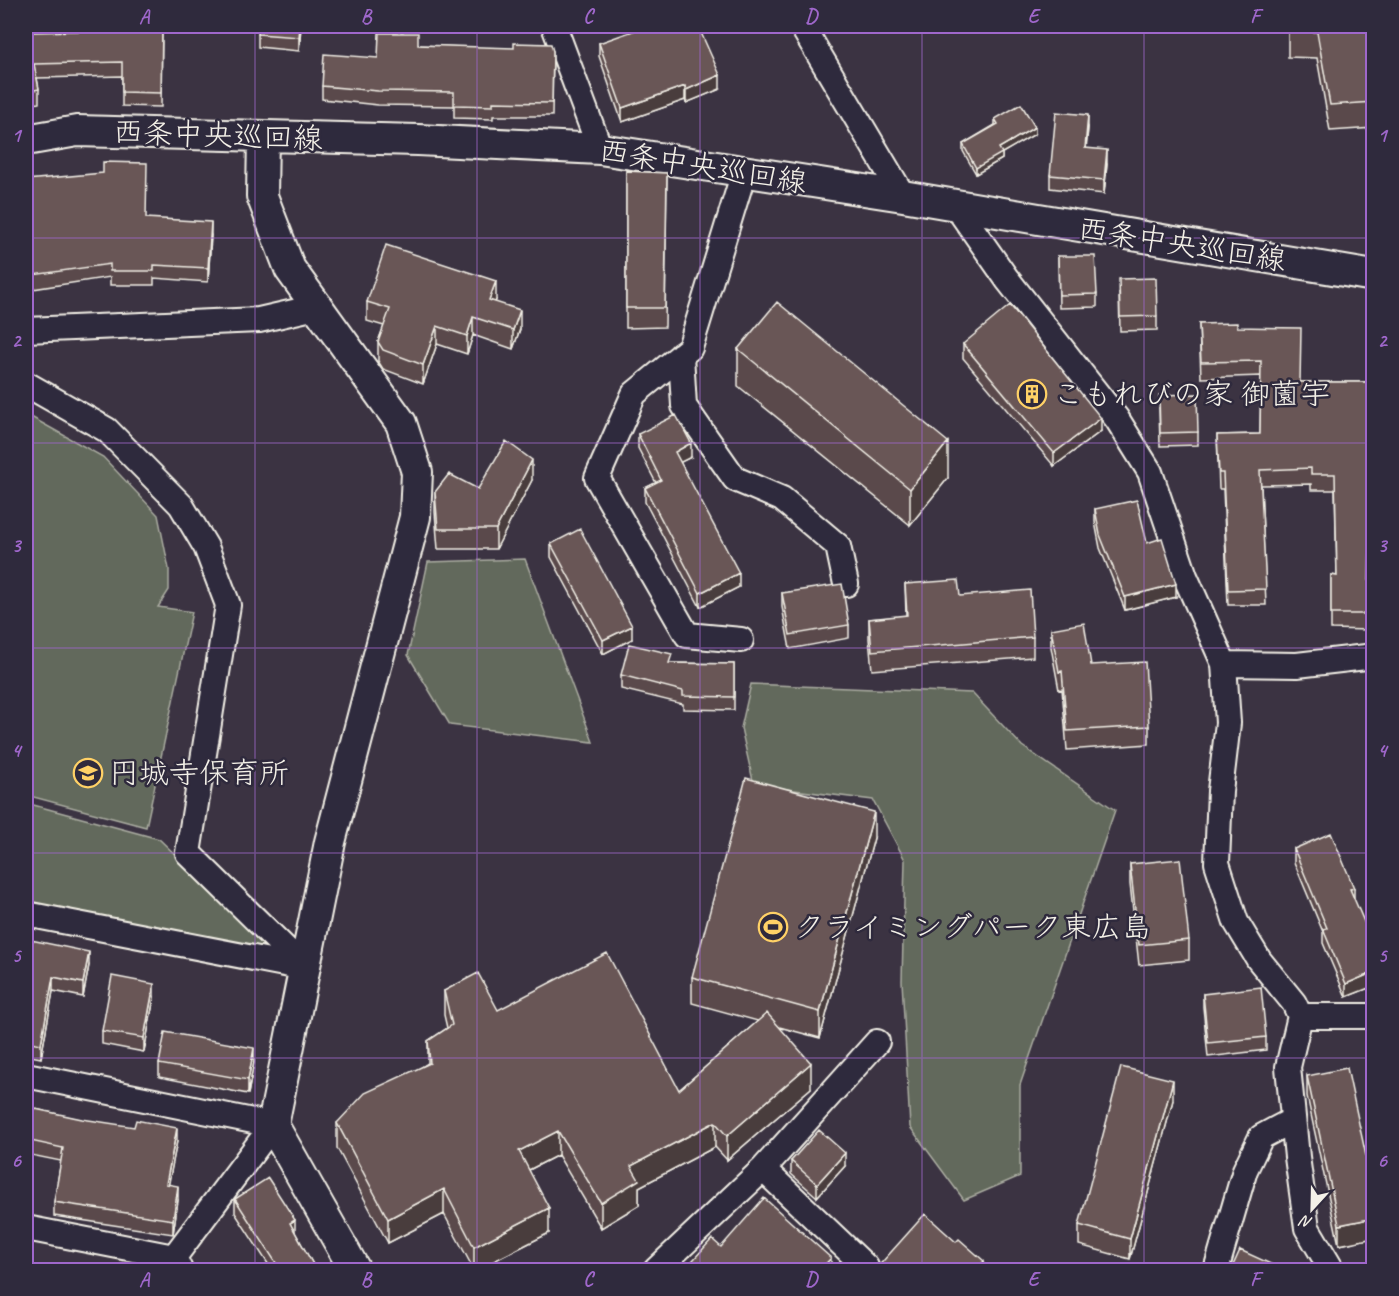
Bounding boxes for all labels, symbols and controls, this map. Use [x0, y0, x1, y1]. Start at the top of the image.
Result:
text: A [139, 4, 151, 29]
text: B [361, 4, 373, 29]
text: C [583, 4, 595, 29]
text: D [805, 4, 819, 29]
text: E [1028, 4, 1042, 29]
text: F [1250, 4, 1264, 29]
street label: 西条中央巡回線 [112, 112, 324, 158]
text: 1 [12, 123, 23, 148]
text: 1 [1378, 123, 1389, 148]
street label: 西条中央巡回線 [596, 131, 810, 201]
street label: 西条中央巡回線 [1075, 209, 1289, 279]
text: 2 [12, 328, 23, 353]
text: 2 [1378, 328, 1389, 353]
place label: こもれびの家 御薗宇 [1053, 375, 1330, 413]
building icon: こもれびの家 御薗宇 [1016, 378, 1048, 410]
text: 3 [12, 533, 23, 558]
text: 3 [1378, 533, 1389, 558]
text: 4 [12, 738, 24, 763]
text: 4 [1378, 738, 1390, 763]
place label: 円城寺保育所 [109, 754, 289, 792]
school or university icon: 円城寺保育所 [72, 757, 104, 789]
place label: クライミングパーク東広島 [794, 908, 1152, 946]
sports icon: クライミングパーク東広島 [757, 911, 789, 943]
text: 5 [12, 943, 23, 968]
text: 5 [1378, 943, 1389, 968]
text: 6 [11, 1148, 22, 1173]
text: 6 [1377, 1148, 1388, 1173]
north arrow [1282, 1179, 1342, 1239]
text: N [1296, 1210, 1315, 1233]
text: A [139, 1267, 151, 1292]
text: B [361, 1267, 373, 1292]
text: C [583, 1267, 595, 1292]
text: D [805, 1267, 819, 1292]
text: E [1028, 1267, 1042, 1292]
text: F [1250, 1267, 1264, 1292]

